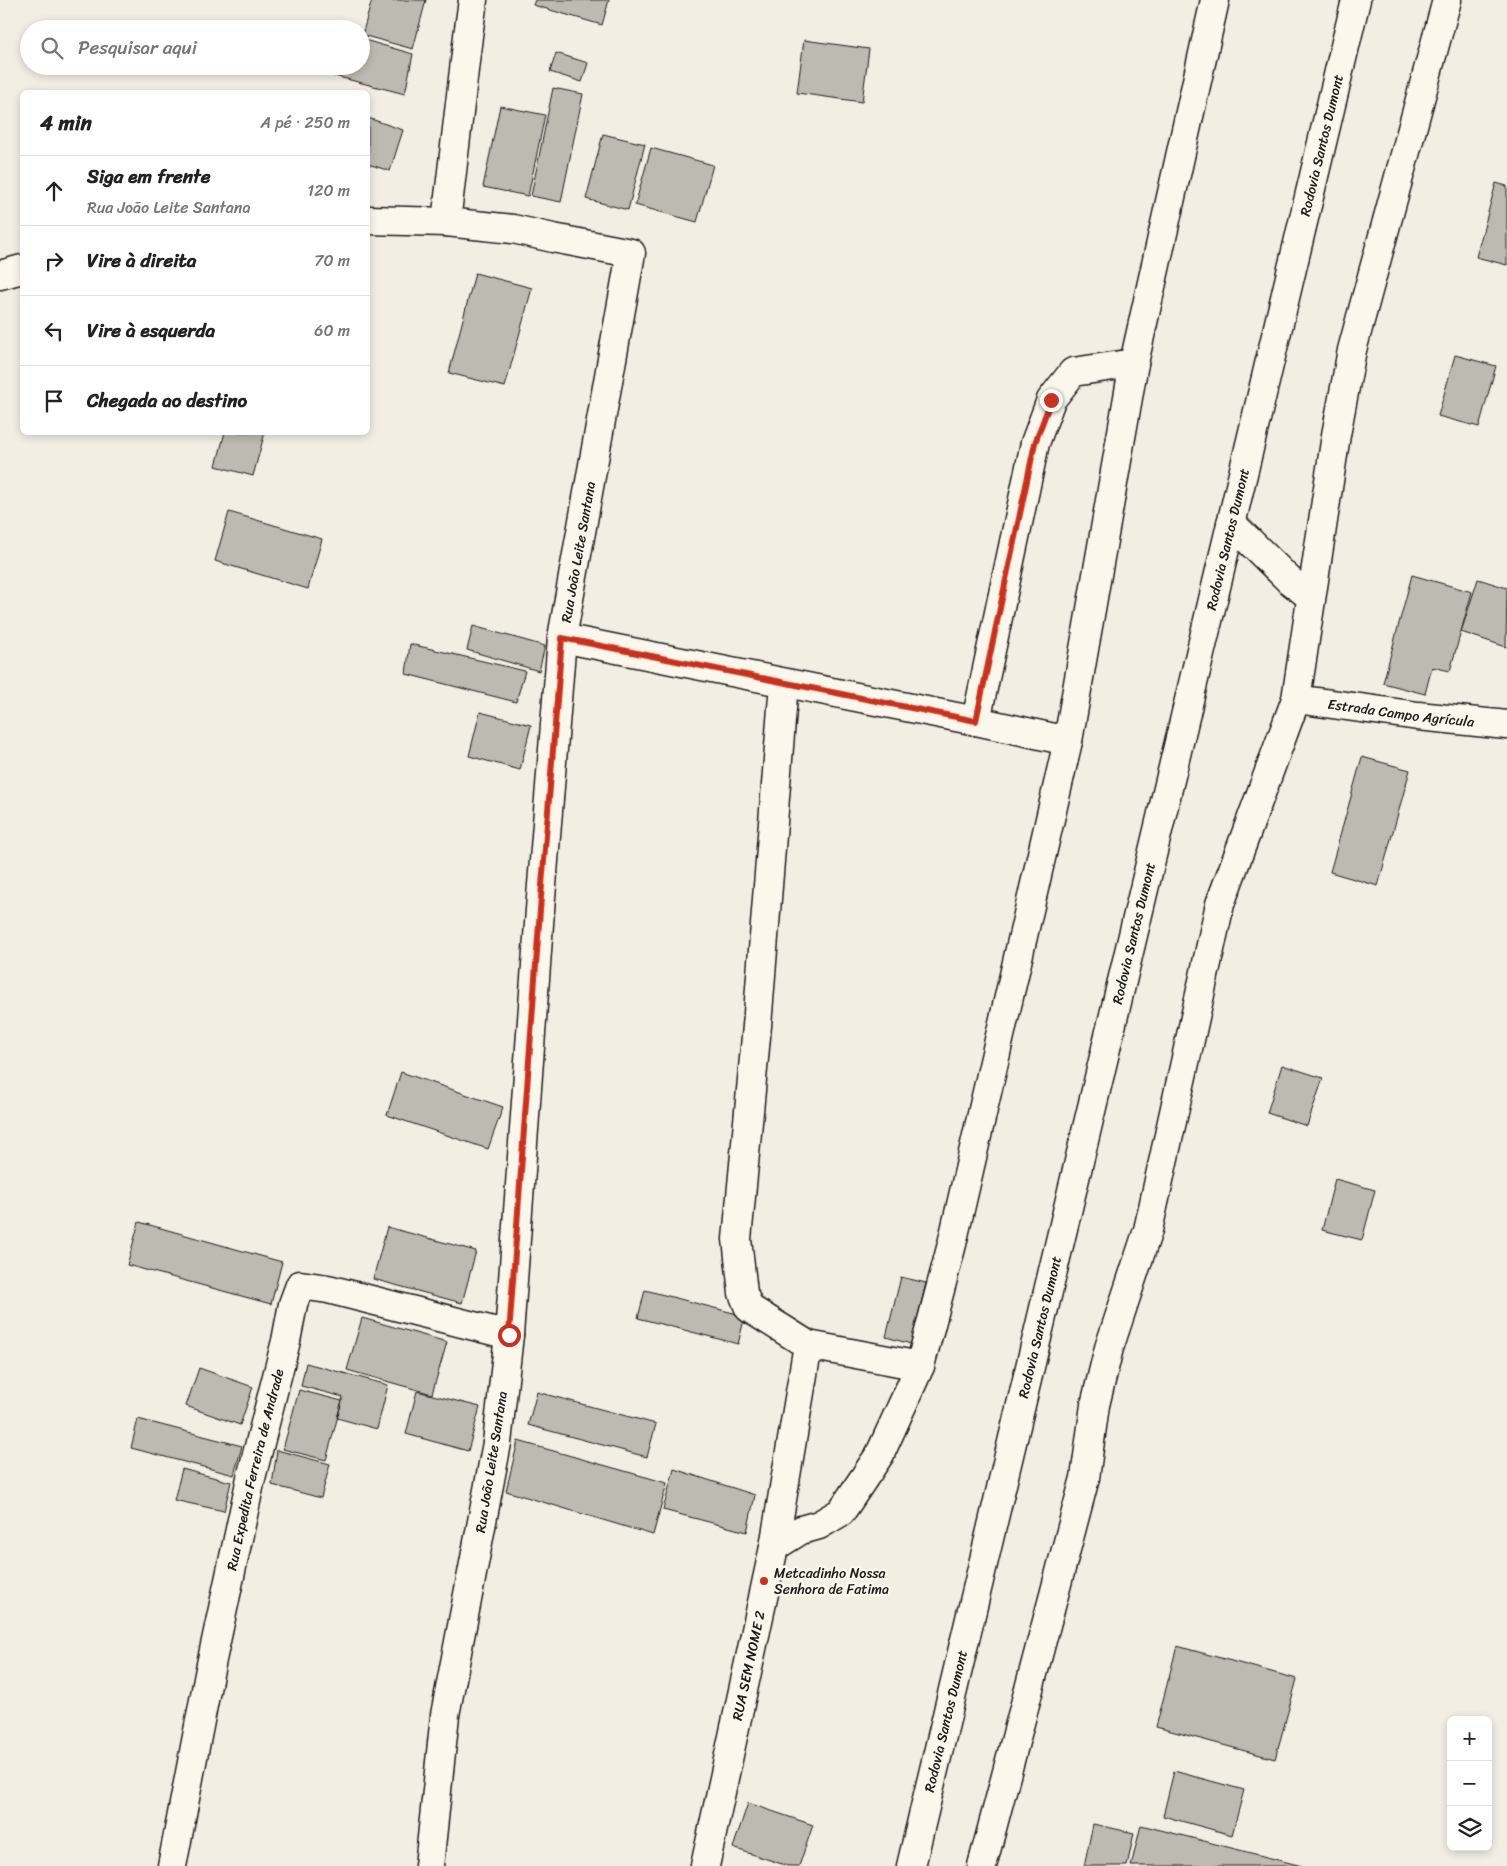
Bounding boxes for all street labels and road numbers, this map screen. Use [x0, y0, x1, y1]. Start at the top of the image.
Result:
street label: Rodovia Santos Dumont [1293, 72, 1351, 219]
street label: Rodovia Santos Dumont [1199, 466, 1257, 613]
street label: Rua João Leite Santana [554, 479, 603, 625]
street label: Estrada Campo Agrícula [1326, 692, 1476, 735]
street label: Rodovia Santos Dumont [1105, 860, 1163, 1007]
street label: Rodovia Santos Dumont [1011, 1254, 1069, 1401]
street label: Rua Expedita Ferreira de Andrade [219, 1366, 291, 1573]
street label: Rua João Leite Santana [468, 1389, 515, 1535]
street label: RUA SEM NOME 2 [725, 1609, 773, 1723]
street label: Rodovia Santos Dumont [917, 1648, 975, 1795]

